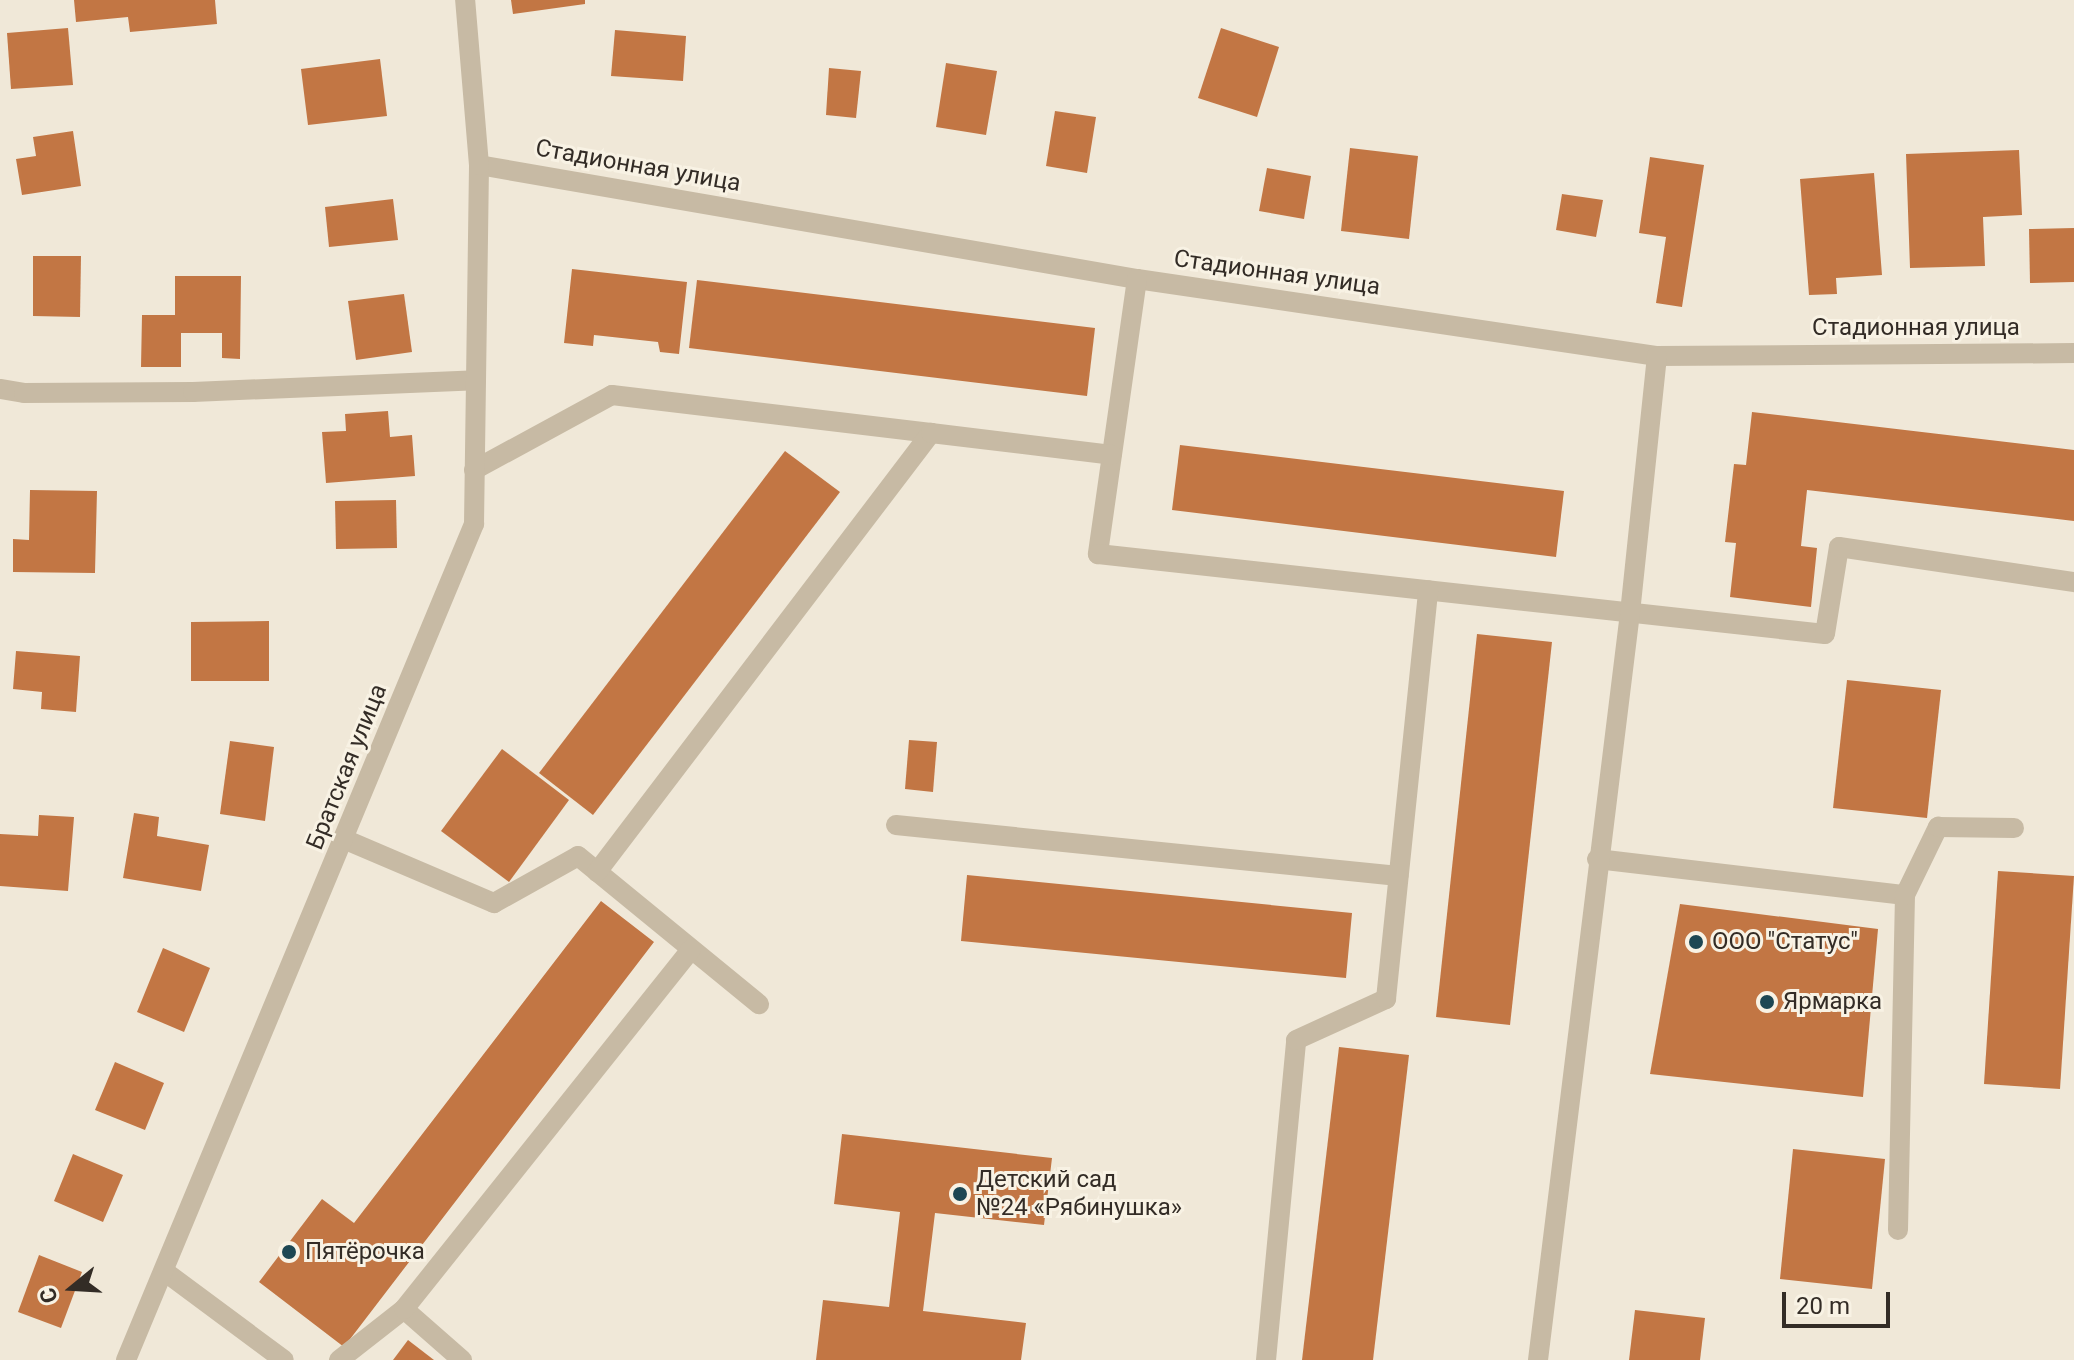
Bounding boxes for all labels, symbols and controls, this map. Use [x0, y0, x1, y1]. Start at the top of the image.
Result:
street label: Стадионная улица [533, 134, 743, 198]
street label: Стадионная улица [1172, 244, 1382, 302]
street label: Стадионная улица [1812, 314, 2020, 342]
street label: Братская улица [301, 680, 393, 854]
place label: ООО "Статус" [1712, 928, 1858, 956]
marker: ООО "Статус" [1687, 933, 1705, 951]
place label: Ярмарка [1783, 988, 1882, 1016]
marker: Ярмарка [1758, 993, 1776, 1011]
place label: Детский сад №24 «Рябинушка» [976, 1166, 1182, 1222]
marker: Детский сад №24 «Рябинушка» [951, 1185, 969, 1203]
place label: Пятёрочка [305, 1238, 425, 1266]
marker: Пятёрочка [280, 1243, 298, 1261]
north arrow [32, 1248, 112, 1328]
scale bar [1786, 1276, 1894, 1326]
text: С [35, 1285, 63, 1306]
text: 20 m [1796, 1292, 1850, 1320]

